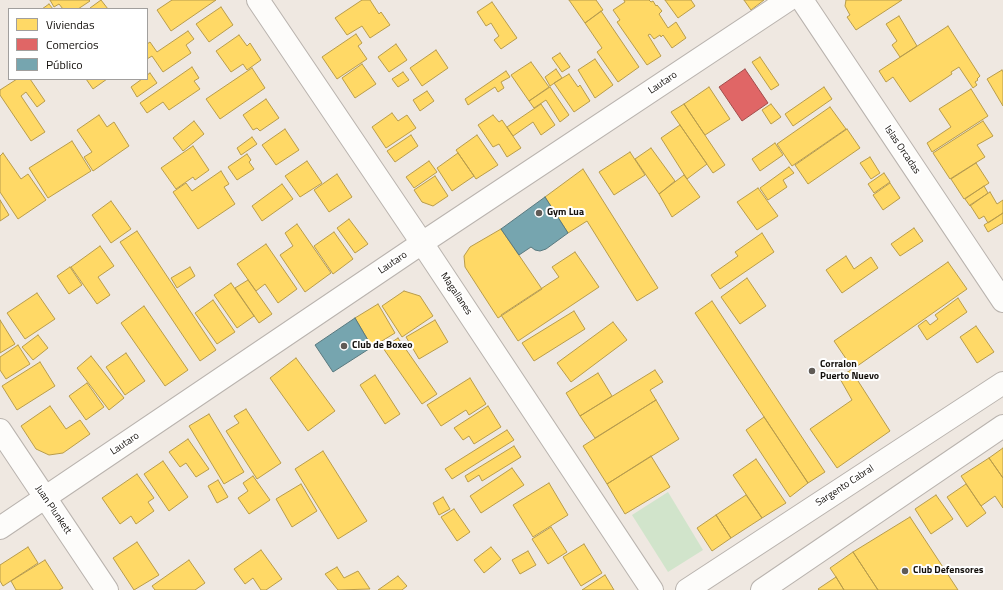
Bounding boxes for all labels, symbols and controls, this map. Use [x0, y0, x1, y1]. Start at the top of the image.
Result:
legend [8, 8, 148, 80]
text: Viviendas [46, 15, 94, 34]
text: Comercios [46, 35, 99, 54]
text: Público [46, 55, 83, 74]
street label: Lautaro [646, 69, 680, 97]
street label: Islas Orcadas [881, 124, 923, 176]
place label: Gym Lua [547, 207, 584, 219]
marker: Gym Lua [534, 208, 544, 218]
street label: Lautaro [376, 249, 410, 277]
street label: Magallanes [438, 271, 474, 317]
place label: Club de Boxeo [352, 340, 412, 352]
marker: Club de Boxeo [339, 341, 349, 351]
place label: Corralon Puerto Nuevo [820, 359, 879, 382]
marker: Corralon Puerto Nuevo [807, 366, 817, 376]
street label: Lautaro [108, 430, 142, 458]
street label: Sargento Cabral [814, 463, 876, 509]
street label: Juan Plunkett [32, 483, 74, 537]
place label: Club Defensores [913, 565, 984, 577]
marker: Club Defensores [900, 566, 910, 576]

